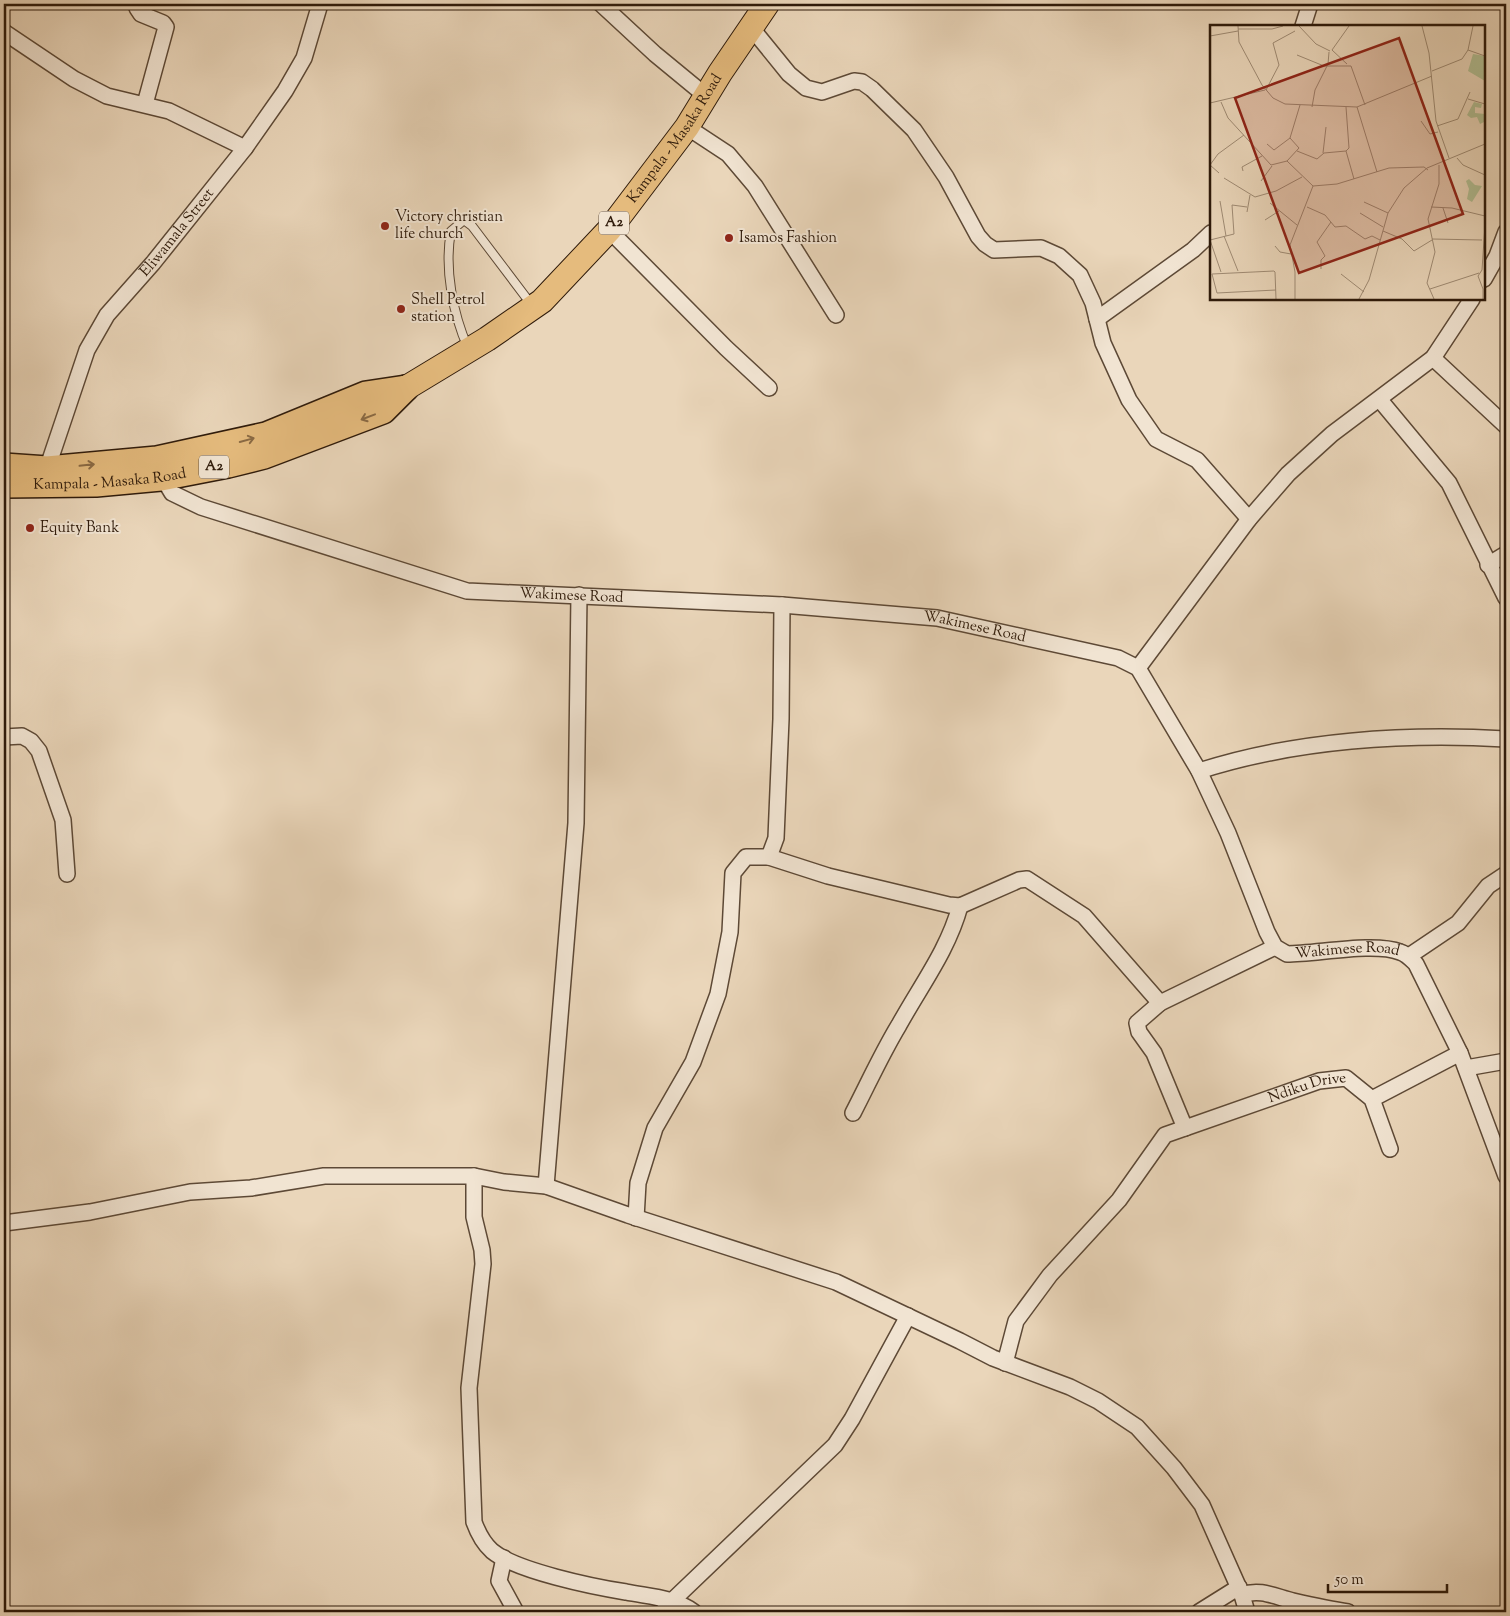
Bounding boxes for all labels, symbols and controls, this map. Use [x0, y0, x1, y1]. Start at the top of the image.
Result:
inset map [1210, 25, 1485, 300]
street label: Kampala - Masaka Road [622, 70, 728, 208]
street label: Eliwamala Street [135, 184, 219, 281]
place label: Victory christian life church [395, 207, 503, 245]
road number: A2 [599, 212, 629, 234]
marker: Victory christian life church [379, 220, 391, 232]
place label: Isamos Fashion [739, 228, 837, 249]
marker: Isamos Fashion [723, 232, 735, 244]
place label: Shell Petrol station [411, 290, 485, 328]
marker: Shell Petrol station [395, 303, 407, 315]
one-way arrow [361, 413, 376, 422]
one-way arrow [239, 435, 255, 444]
road number: A2 [199, 456, 229, 478]
one-way arrow [79, 460, 95, 470]
street label: Kampala - Masaka Road [33, 463, 189, 495]
place label: Equity Bank [40, 518, 119, 539]
marker: Equity Bank [24, 522, 36, 534]
street label: Wakimese Road [519, 583, 625, 608]
street label: Wakimese Road [923, 606, 1028, 648]
street label: Wakimese Road [1294, 938, 1402, 964]
street label: Ndiku Drive [1265, 1068, 1347, 1109]
scale bar [1328, 1561, 1446, 1593]
text: 50 m [1334, 1570, 1364, 1591]

